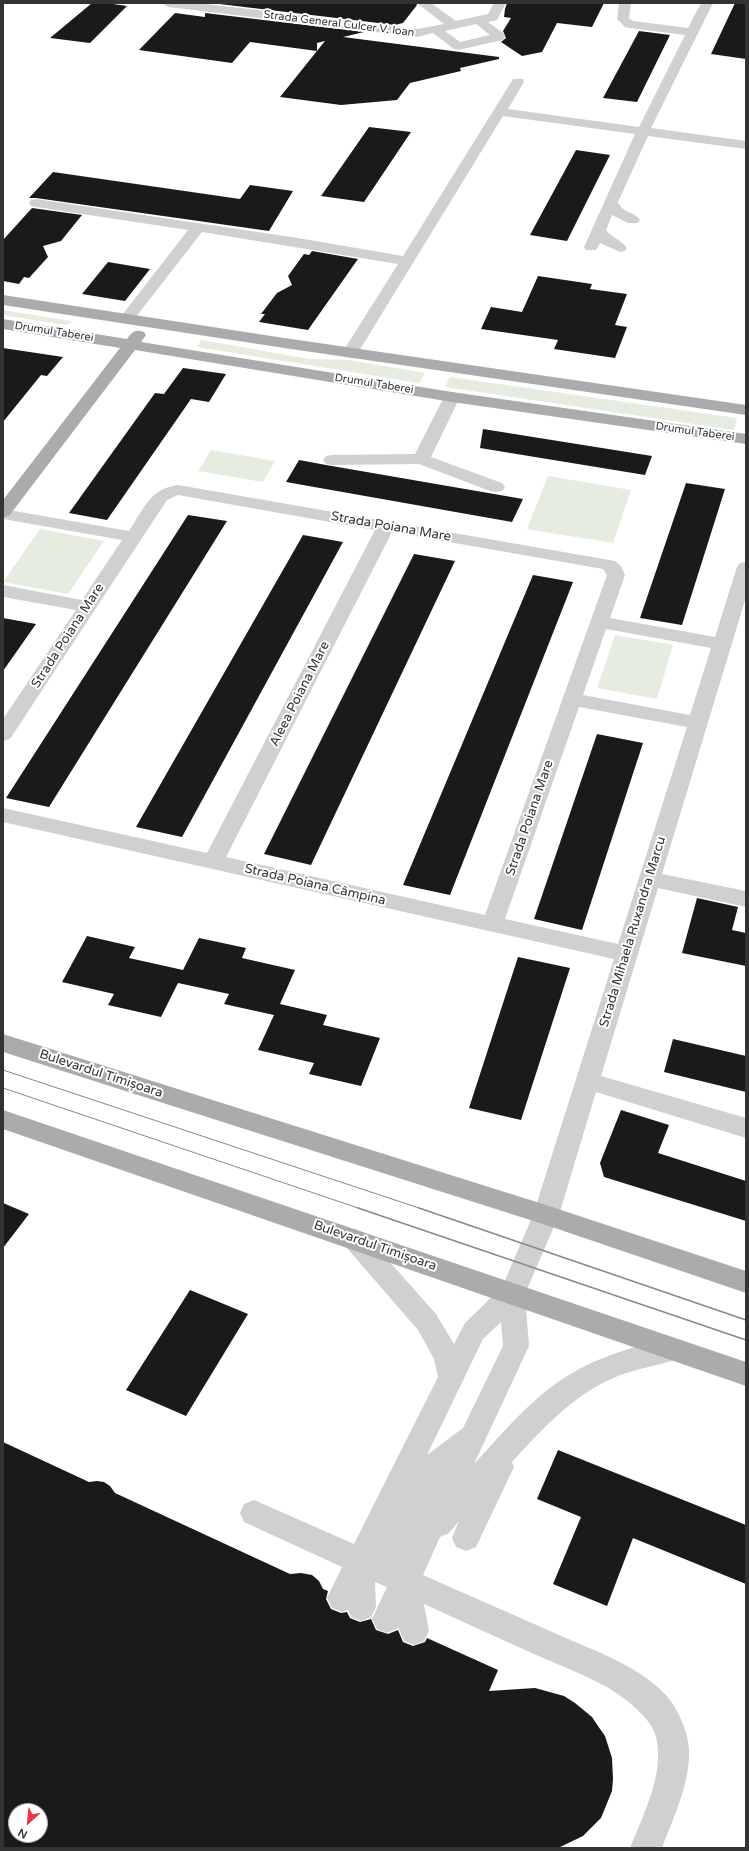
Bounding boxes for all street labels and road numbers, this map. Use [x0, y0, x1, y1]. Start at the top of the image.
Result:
street label: Strada General Culcer V. Ioan [263, 8, 415, 40]
street label: Drumul Taberei [14, 319, 94, 345]
street label: Drumul Taberei [334, 371, 414, 397]
street label: Drumul Taberei [655, 420, 735, 444]
street label: Strada Poiana Mare [330, 509, 452, 545]
street label: Strada Poiana Mare [28, 581, 108, 691]
street label: Aleea Poiana Mare [267, 639, 333, 749]
street label: Strada Poiana Mare [503, 758, 557, 878]
street label: Strada Mihaela Ruxandra Marcu [597, 835, 669, 1029]
street label: Strada Poiana Câmpina [243, 861, 387, 909]
street label: Bulevardul Timișoara [37, 1047, 165, 1101]
street label: Bulevardul Timișoara [312, 1218, 438, 1274]

